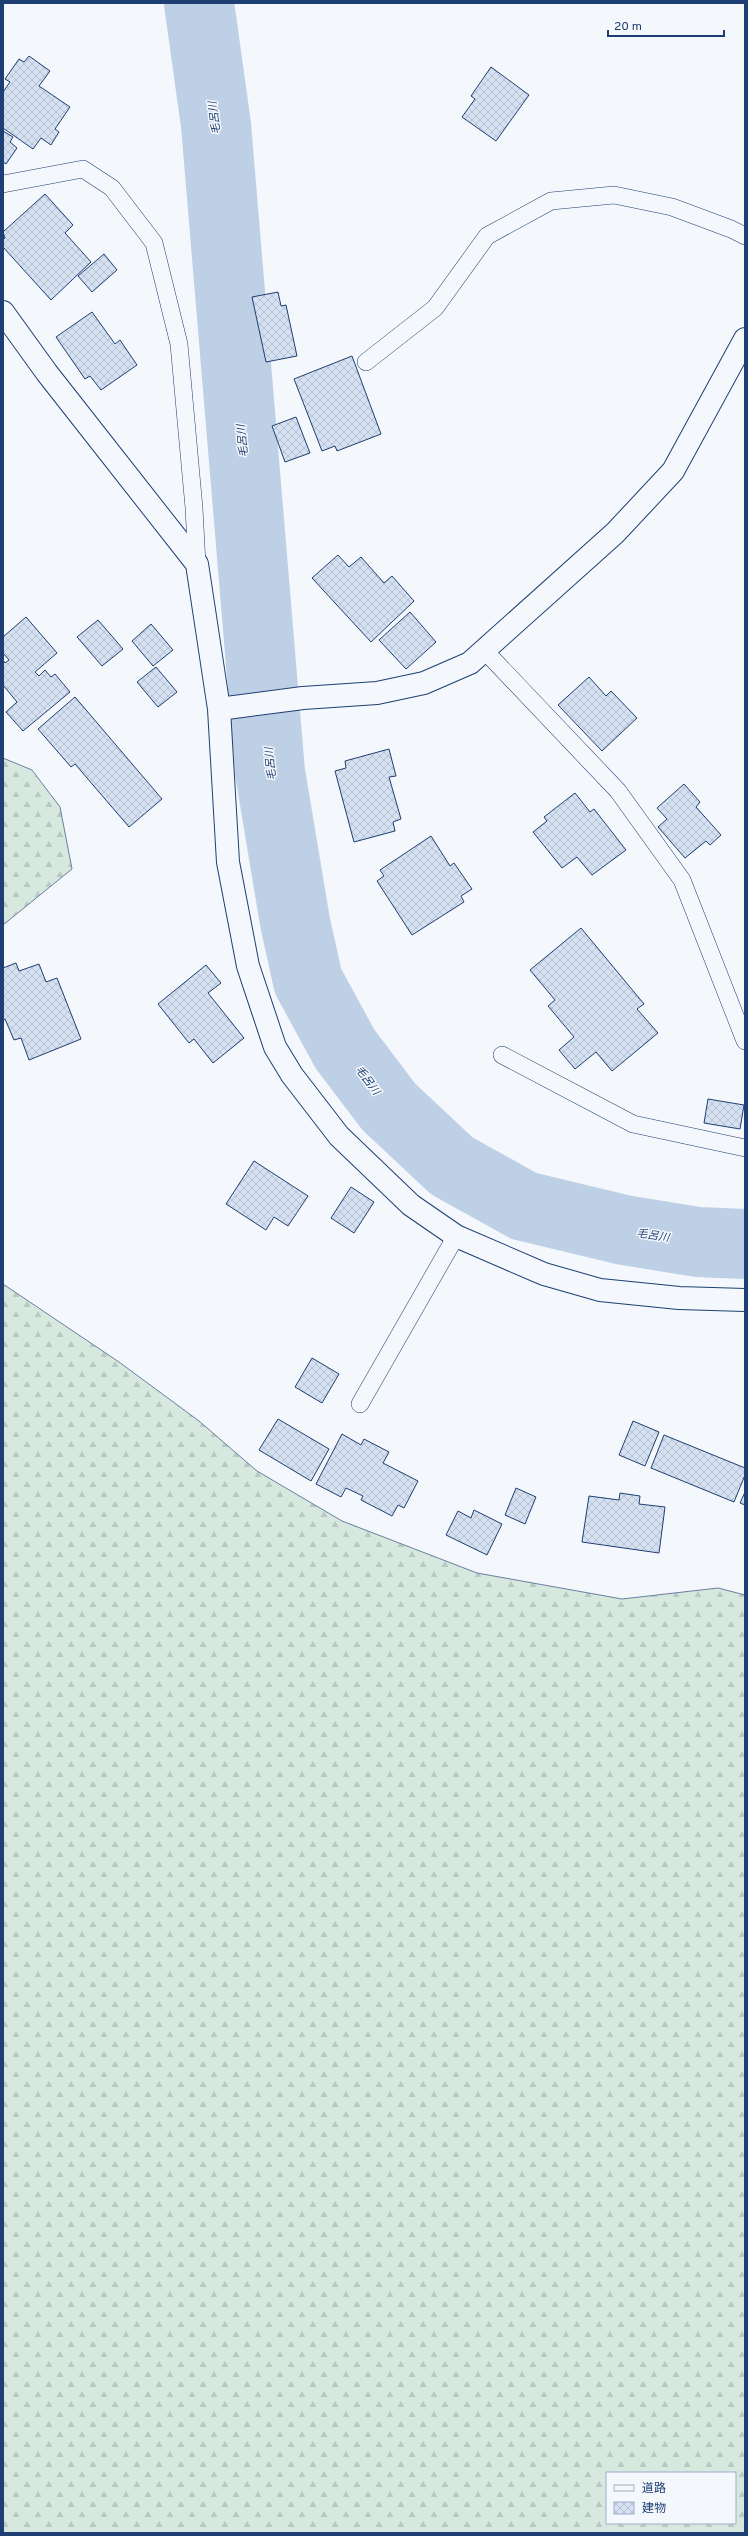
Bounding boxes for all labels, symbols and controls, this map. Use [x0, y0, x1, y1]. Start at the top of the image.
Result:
scale bar [608, 12, 724, 38]
text: 20 m [614, 19, 642, 35]
water label: 毛呂川 [206, 100, 224, 135]
water label: 毛呂川 [234, 423, 251, 458]
water label: 毛呂川 [262, 746, 280, 781]
water label: 毛呂川 [352, 1063, 383, 1099]
water label: 毛呂川 [635, 1226, 671, 1246]
legend [606, 2472, 736, 2524]
text: 道路 [642, 2481, 666, 2497]
text: 建物 [642, 2501, 666, 2517]

